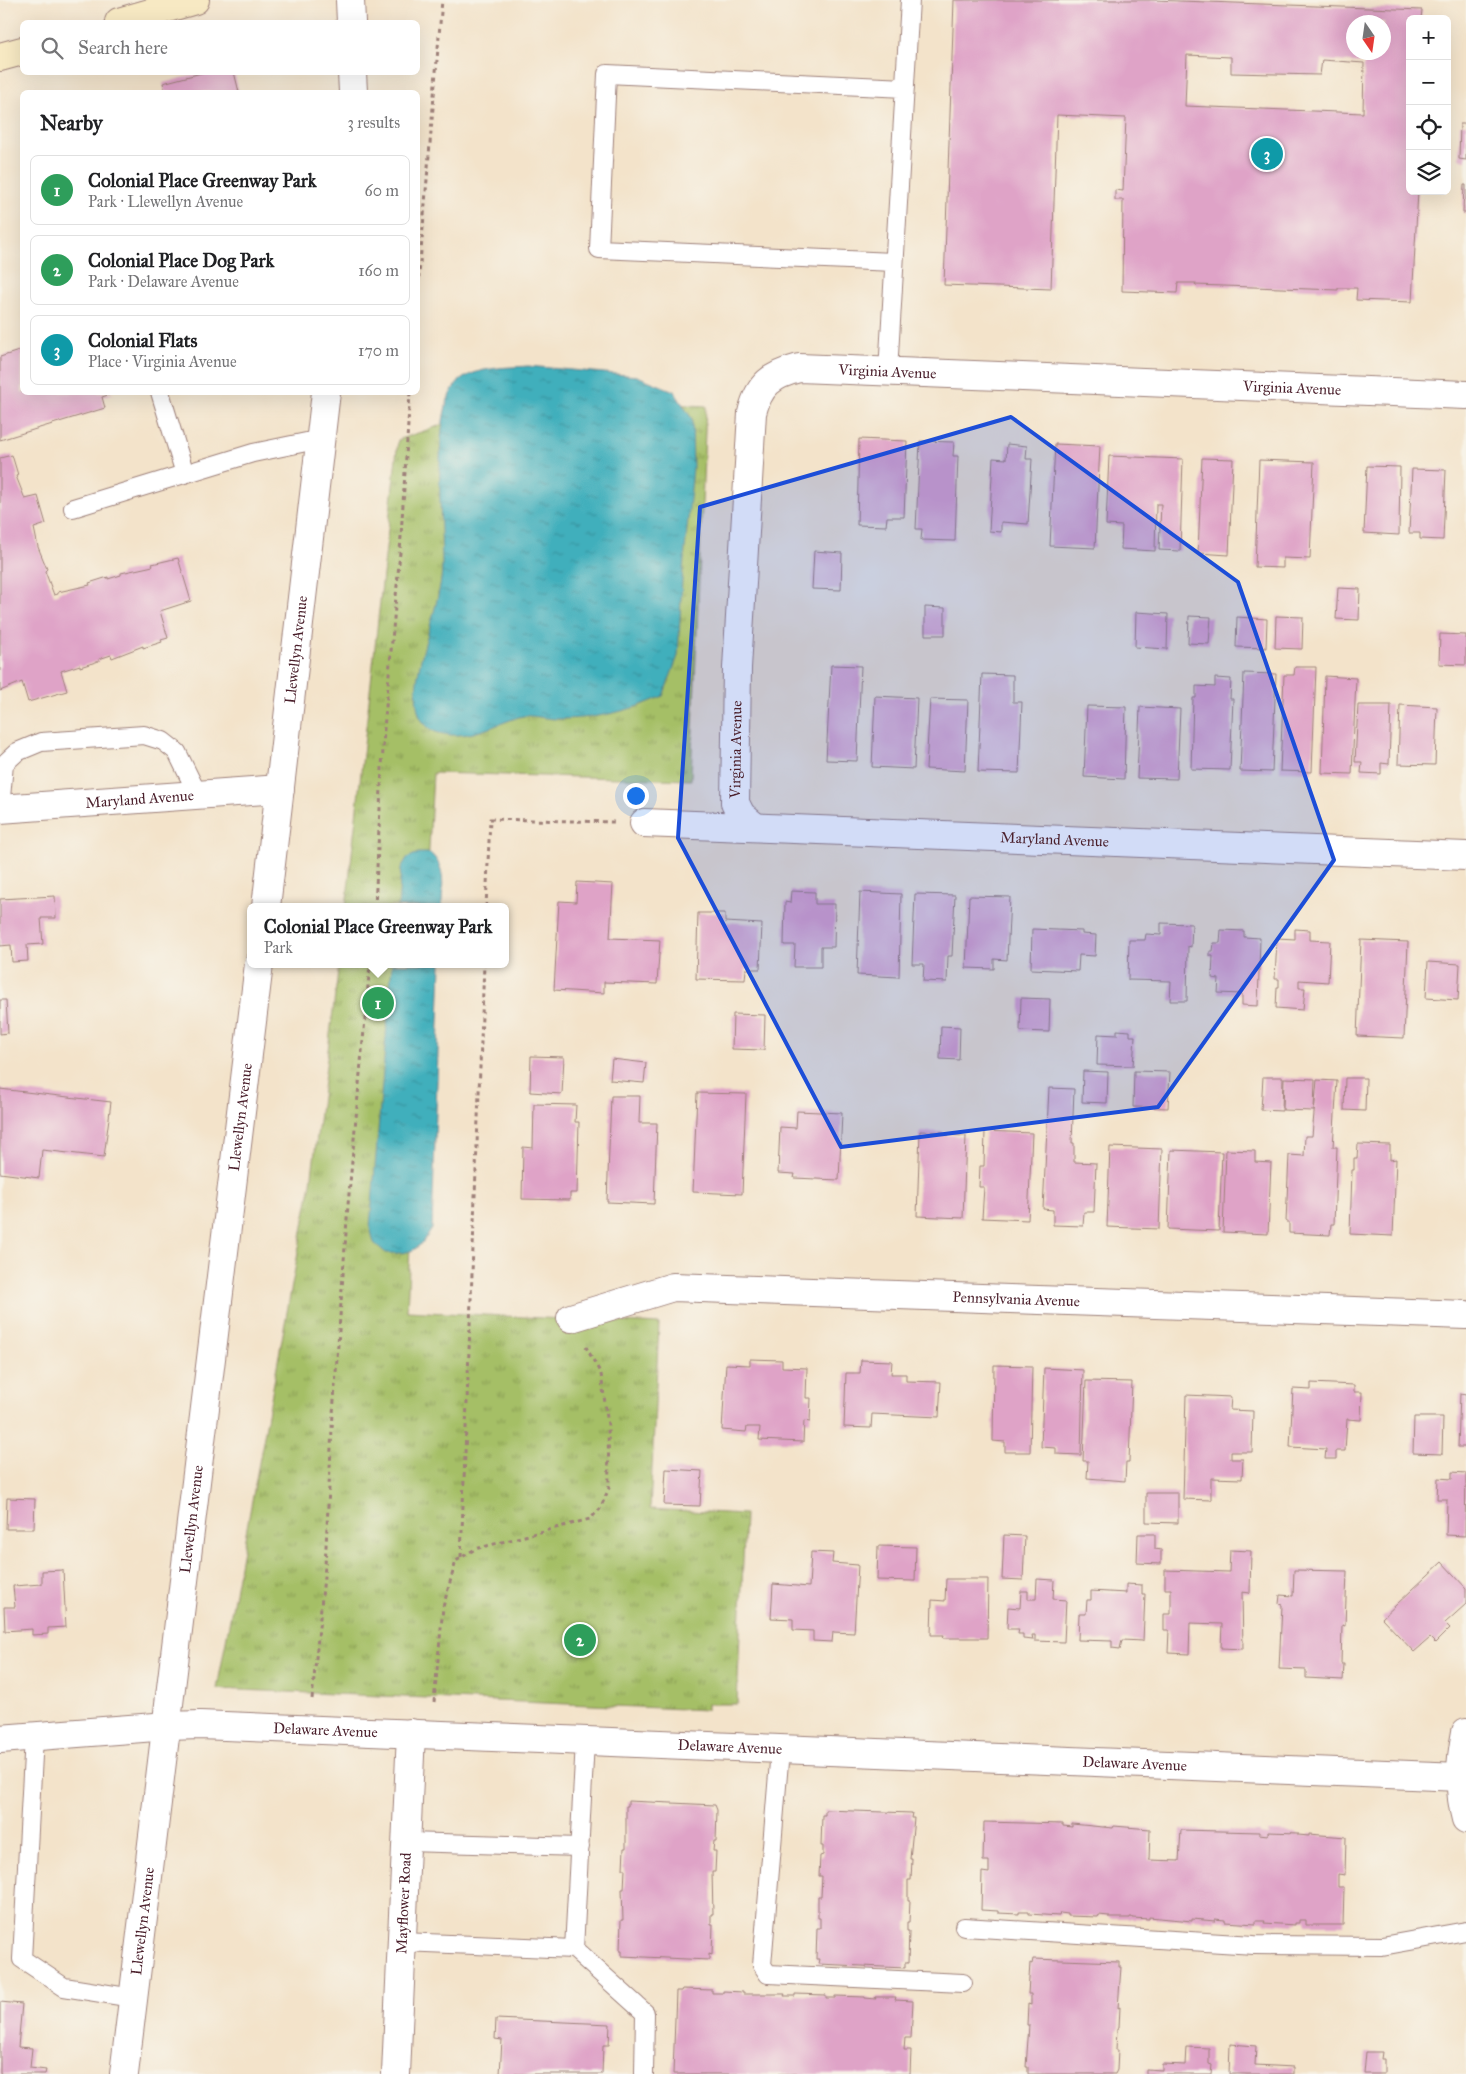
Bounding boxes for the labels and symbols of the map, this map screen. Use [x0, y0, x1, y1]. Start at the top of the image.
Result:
north arrow [1346, 15, 1391, 60]
pin: 3 [1251, 135, 1283, 173]
street label: Virginia Avenue [837, 361, 937, 383]
street label: Virginia Avenue [1242, 377, 1342, 399]
street label: Llewellyn Avenue [281, 595, 311, 705]
street label: Virginia Avenue [726, 700, 746, 800]
your location [623, 783, 649, 809]
street label: Maryland Avenue [85, 786, 195, 812]
street label: Maryland Avenue [1000, 828, 1109, 851]
pin: 1 [362, 984, 394, 1022]
street label: Llewellyn Avenue [225, 1062, 256, 1172]
street label: Pennsylvania Avenue [952, 1288, 1080, 1310]
street label: Llewellyn Avenue [176, 1464, 207, 1574]
pin: 2 [564, 1621, 596, 1659]
street label: Delaware Avenue [273, 1719, 378, 1741]
street label: Delaware Avenue [677, 1736, 783, 1758]
street label: Delaware Avenue [1082, 1752, 1187, 1775]
street label: Mayflower Road [392, 1852, 415, 1954]
street label: Llewellyn Avenue [127, 1866, 158, 1976]

